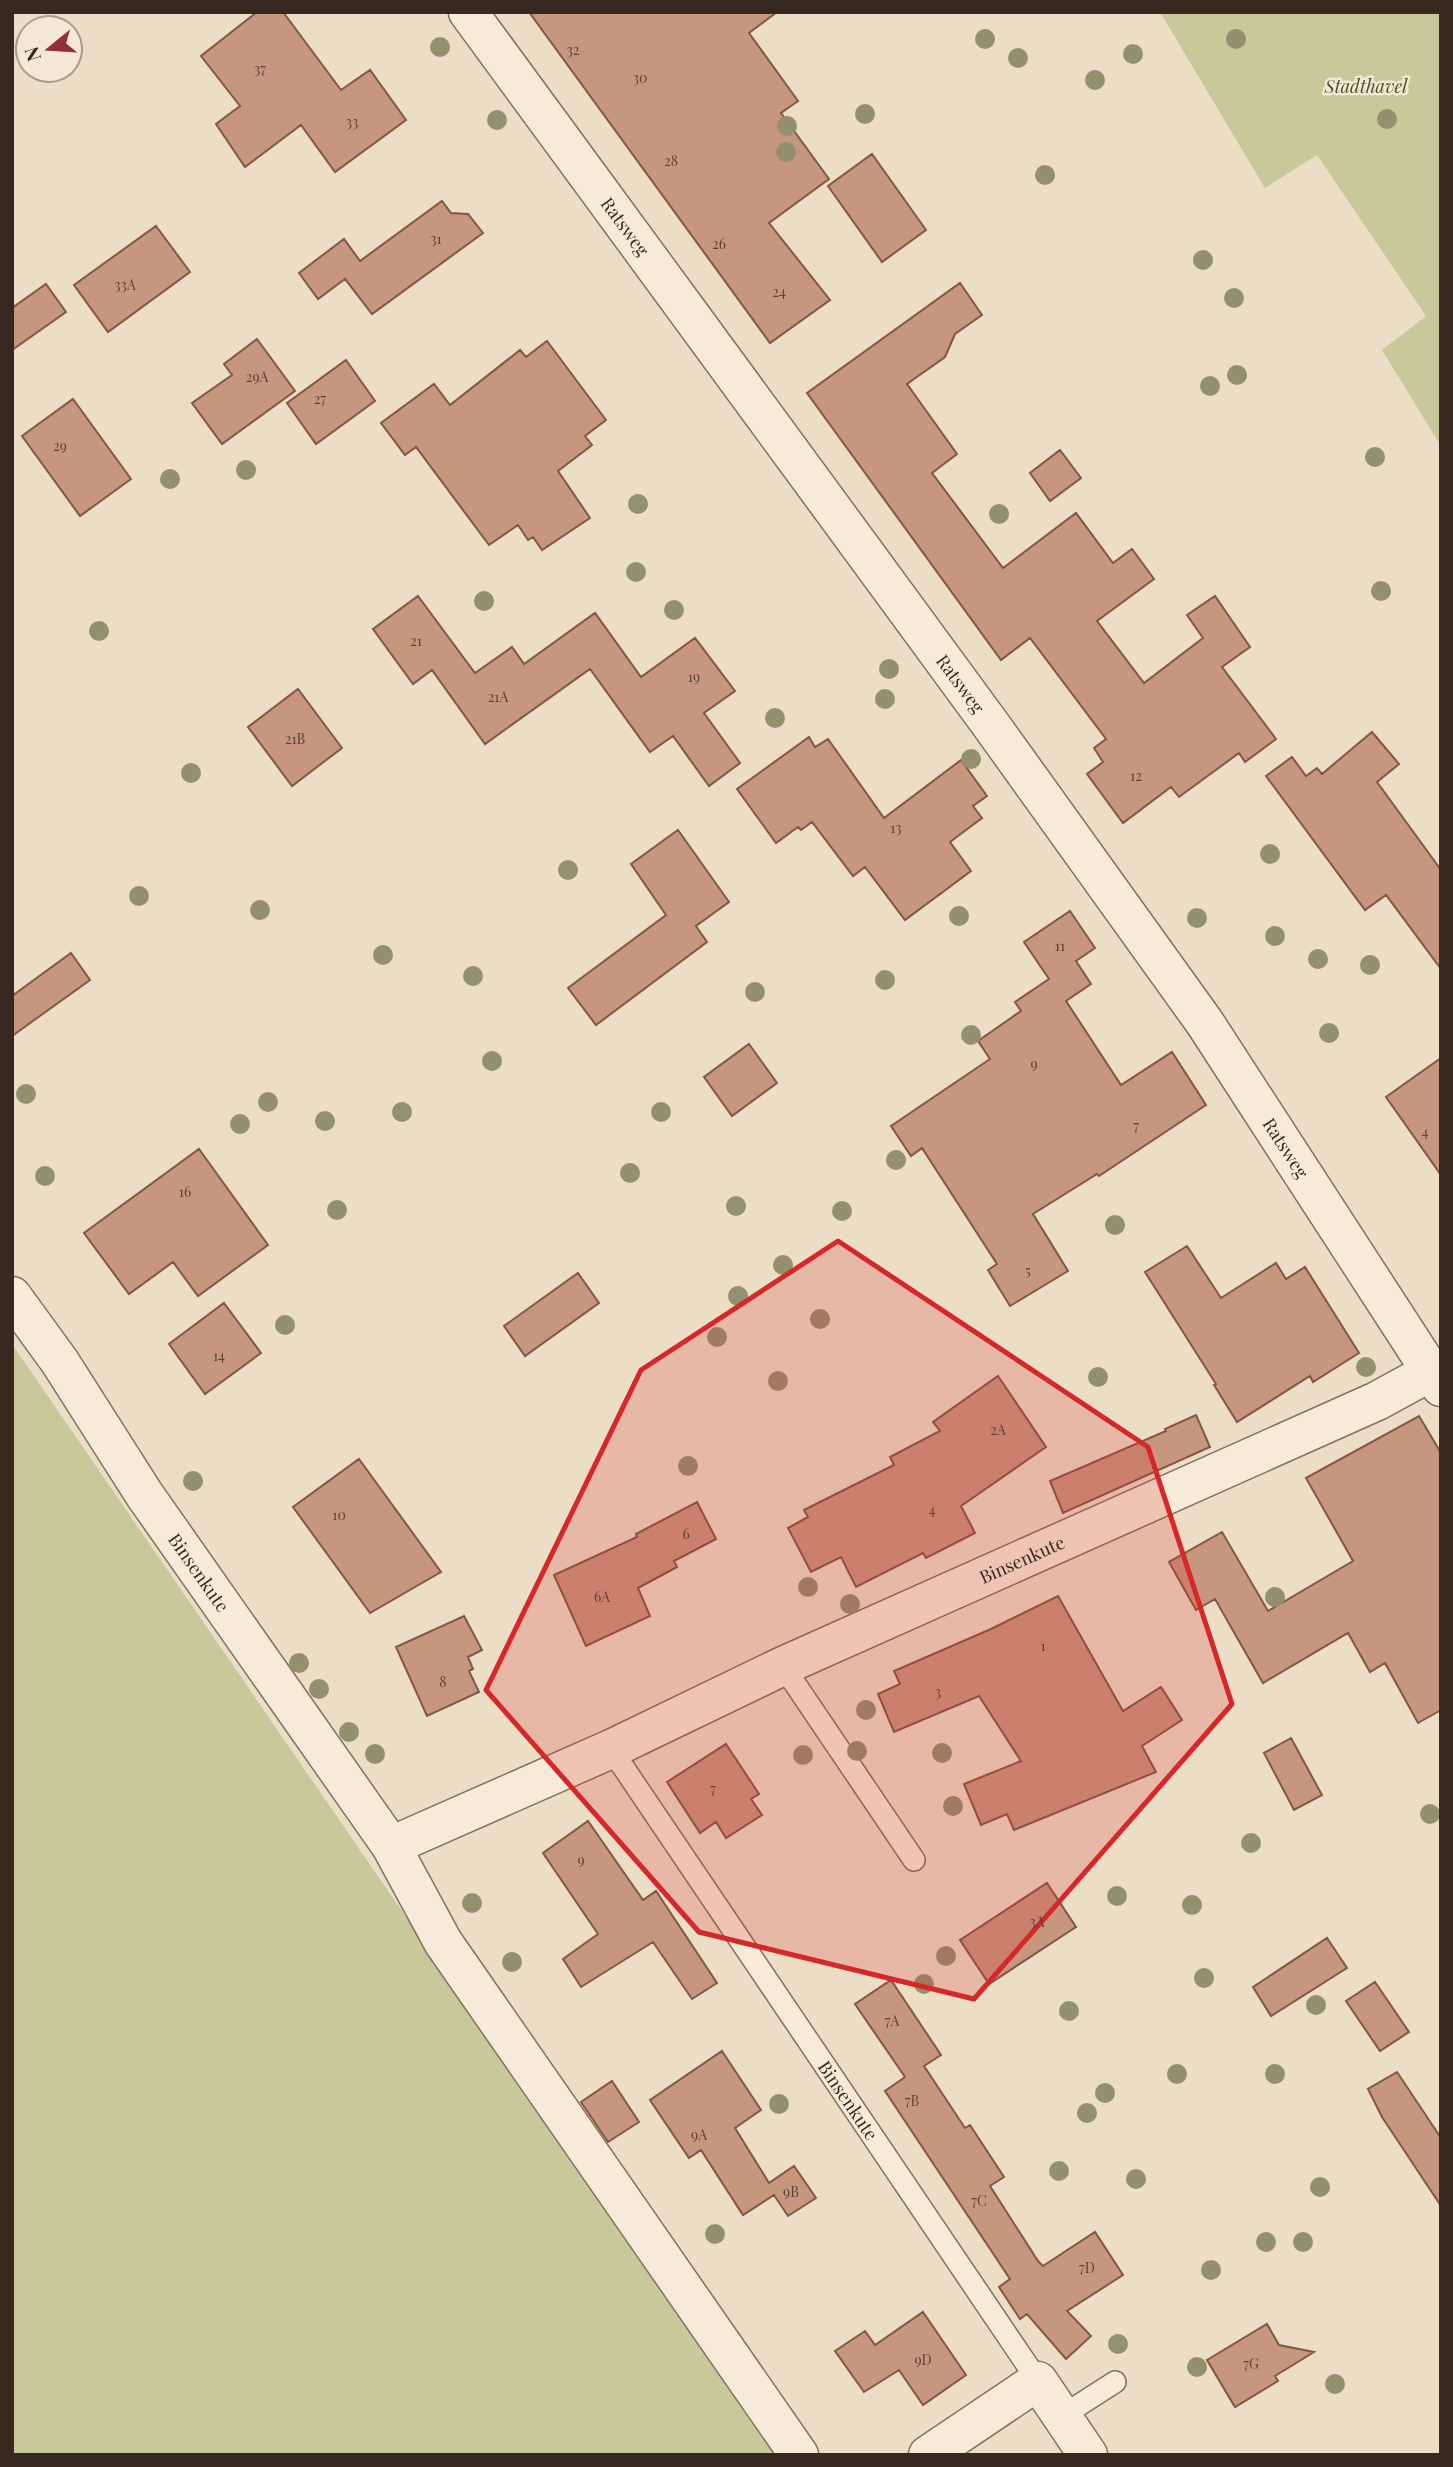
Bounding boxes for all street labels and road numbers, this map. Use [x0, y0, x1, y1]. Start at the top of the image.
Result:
street label: Ratsweg [596, 192, 655, 261]
street label: Ratsweg [931, 649, 991, 718]
street label: Ratsweg [1258, 1113, 1315, 1183]
street label: Binsenkute [163, 1528, 235, 1617]
street label: Binsenkute [975, 1530, 1068, 1589]
street label: Binsenkute [813, 2056, 884, 2145]

